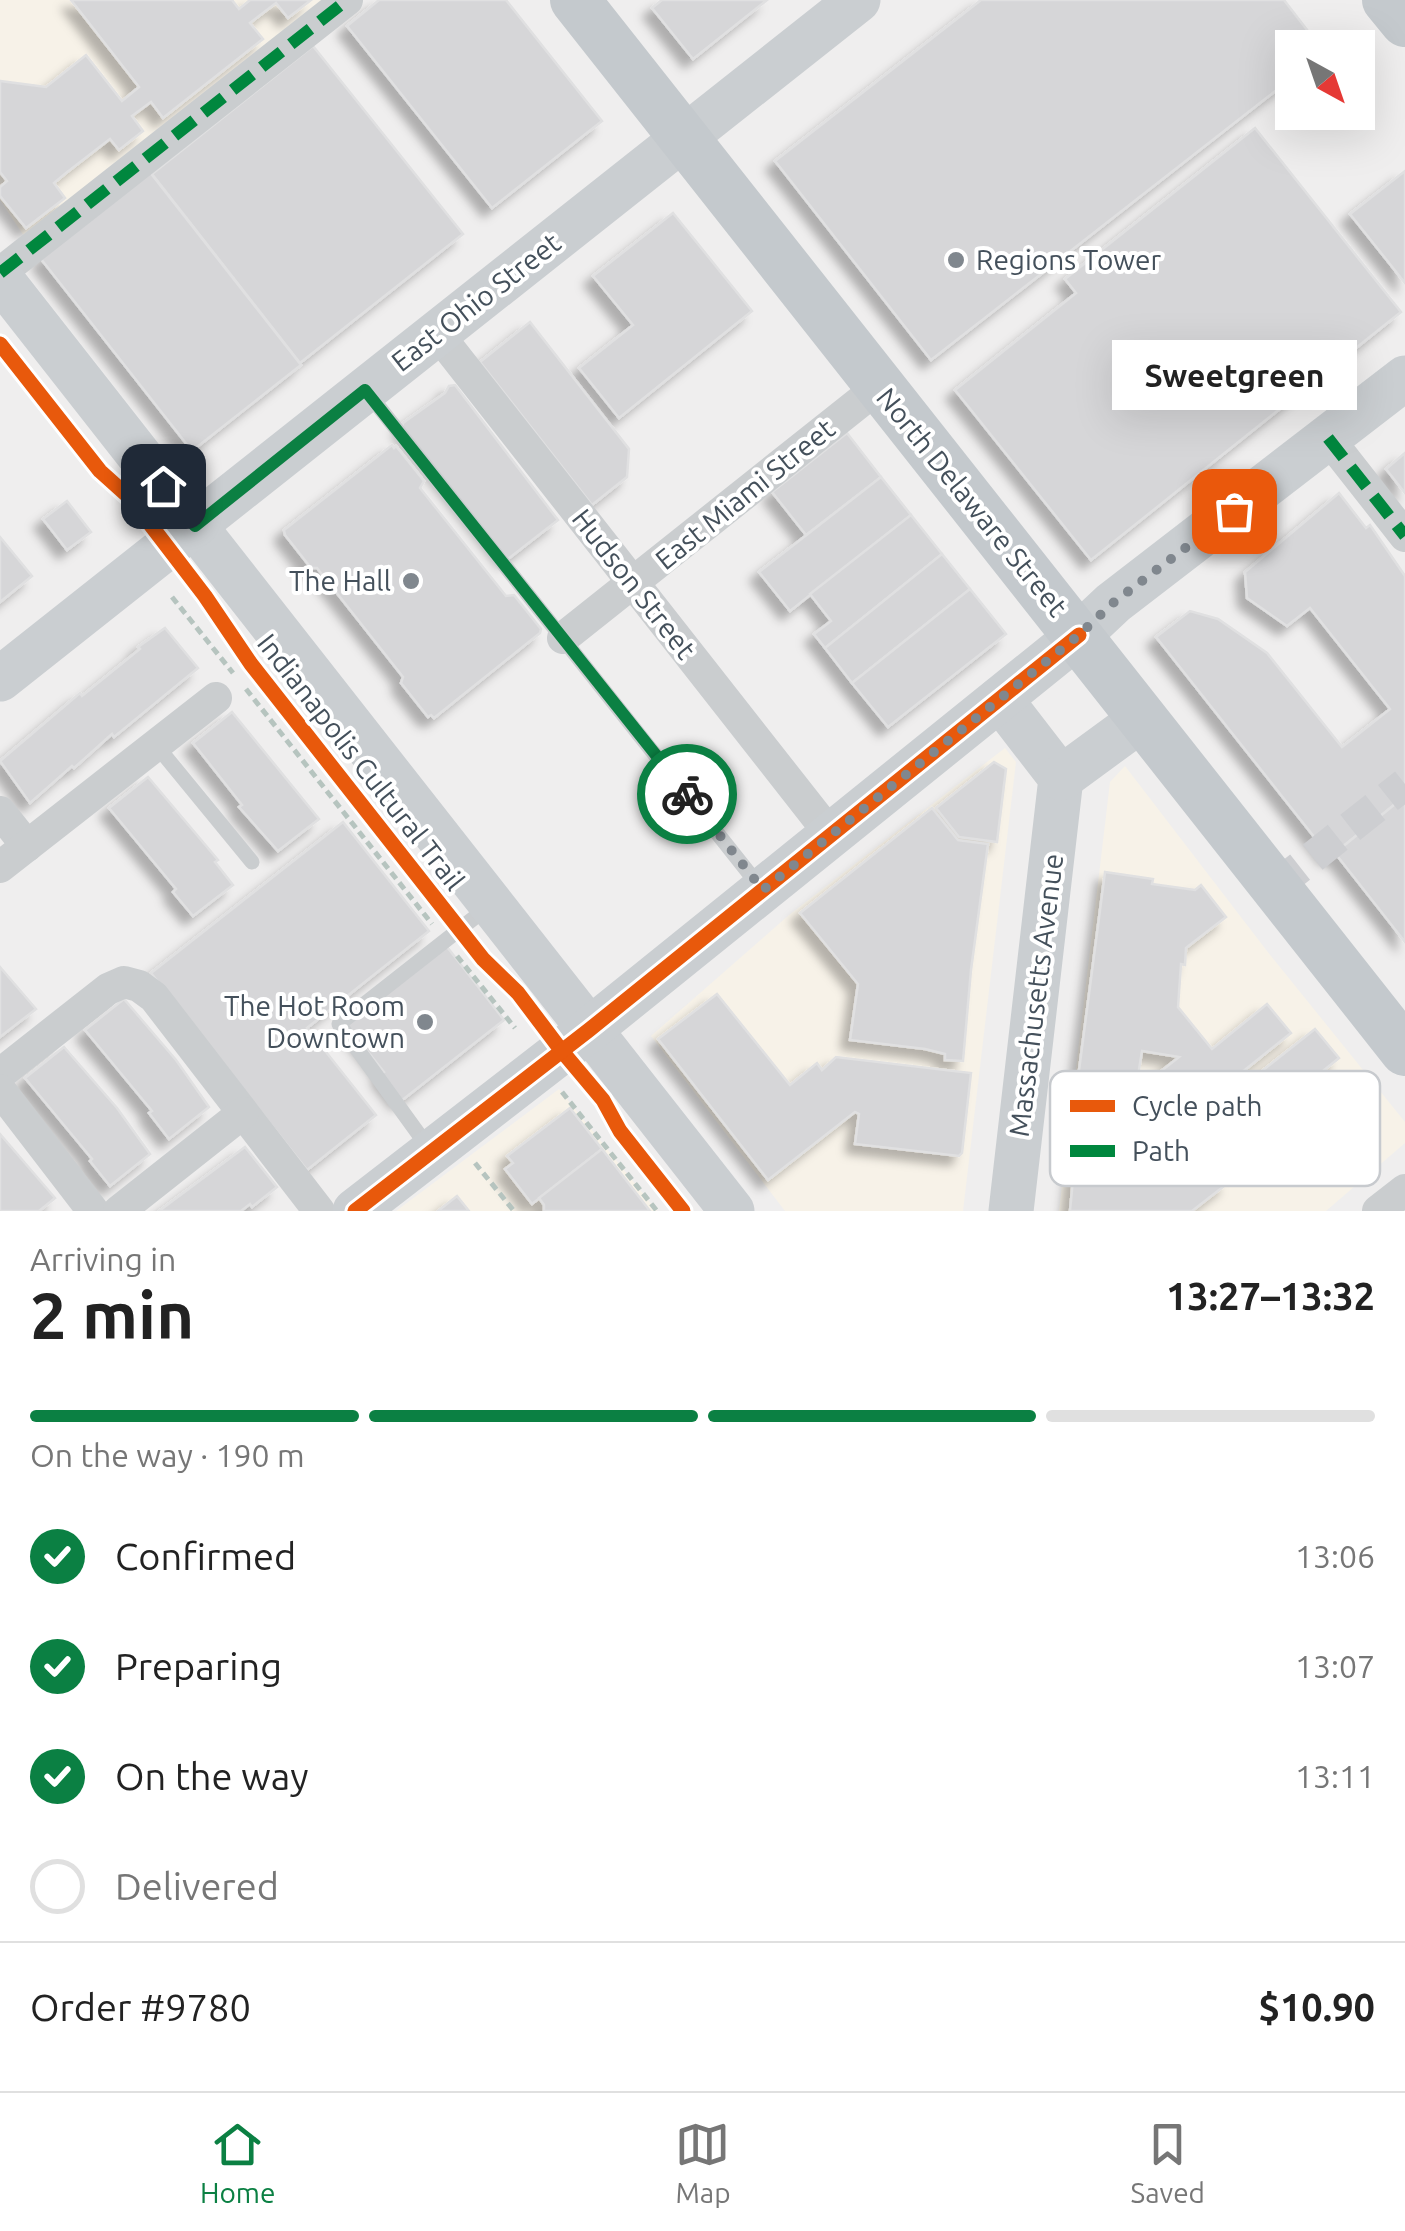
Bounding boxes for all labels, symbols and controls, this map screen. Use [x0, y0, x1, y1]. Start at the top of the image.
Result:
north arrow [1275, 30, 1375, 130]
map controls [1275, 30, 1375, 130]
street label: East Ohio Street [385, 226, 566, 377]
place label: Regions Tower [976, 244, 1161, 275]
marker: Regions Tower [945, 249, 967, 271]
callout: Sweetgreen [1112, 341, 1356, 411]
text: Sweetgreen [1144, 357, 1325, 393]
street label: North Delaware Street [871, 382, 1074, 622]
street label: East Miami Street [649, 412, 840, 575]
pin [121, 444, 206, 529]
icon: home [136, 459, 191, 514]
pin [1192, 469, 1277, 554]
icon: bag [1207, 484, 1262, 539]
street label: Hudson Street [566, 503, 702, 665]
place label: The Hall [289, 565, 391, 596]
marker: The Hall [400, 570, 422, 592]
street label: Indianapolis Cultural Trail [252, 628, 471, 896]
courier [637, 744, 737, 844]
icon: bike [660, 767, 715, 822]
street label: Massachusetts Avenue [1003, 852, 1068, 1138]
place label: The Hot Room Downtown [224, 990, 405, 1053]
marker: The Hot Room Downtown [414, 1011, 436, 1033]
legend [1050, 1071, 1380, 1186]
text: Cycle path [1132, 1090, 1263, 1121]
text: Path [1132, 1135, 1190, 1166]
text: Arriving in [30, 1241, 176, 1277]
text: 13:27–13:32 [1166, 1275, 1375, 1317]
text: 2 min [30, 1278, 194, 1351]
text: On the way · 190 m [30, 1437, 305, 1473]
icon: check [30, 1529, 85, 1584]
text: Confirmed [115, 1535, 296, 1577]
text: 13:06 [1295, 1538, 1375, 1574]
icon: check [30, 1639, 85, 1694]
text: Preparing [115, 1645, 282, 1687]
text: 13:07 [1295, 1648, 1375, 1684]
icon: check [30, 1749, 85, 1804]
text: On the way [115, 1755, 308, 1797]
text: 13:11 [1295, 1758, 1375, 1794]
text: Delivered [115, 1865, 279, 1907]
text: Order #9780 [30, 1986, 251, 2028]
text: $10.90 [1258, 1986, 1375, 2028]
tab: Home [200, 2117, 276, 2208]
tab: Map [675, 2117, 731, 2208]
tab: Saved [1130, 2117, 1205, 2208]

